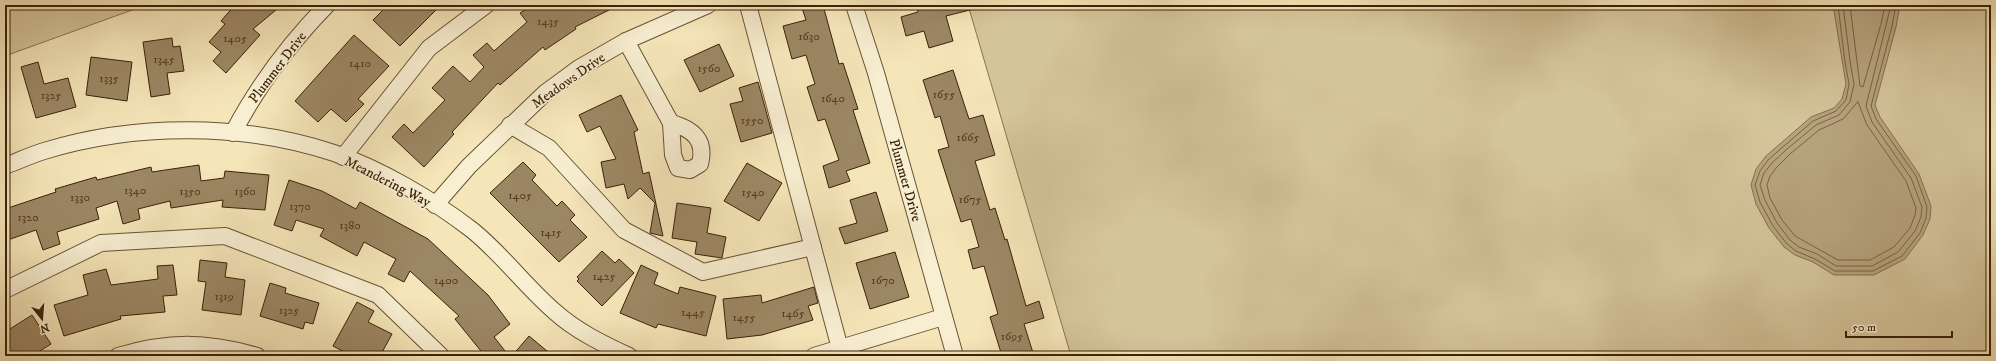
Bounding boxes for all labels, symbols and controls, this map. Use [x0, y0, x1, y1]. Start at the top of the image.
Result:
house number: 1435 [537, 14, 559, 29]
street label: Plummer Drive [245, 28, 311, 107]
house number: 1630 [798, 29, 820, 44]
house number: 1405 [223, 31, 247, 46]
street label: Meadows Drive [528, 49, 609, 113]
house number: 1345 [153, 52, 175, 67]
house number: 1410 [349, 56, 371, 71]
house number: 1560 [698, 61, 721, 76]
house number: 1335 [99, 71, 119, 86]
house number: 1655 [933, 87, 955, 102]
house number: 1325 [41, 88, 61, 103]
house number: 1640 [821, 91, 845, 106]
house number: 1550 [741, 113, 763, 128]
house number: 1665 [957, 130, 979, 145]
street label: Plummer Drive [885, 137, 925, 224]
street label: Meandering Way [341, 152, 434, 212]
house number: 1340 [124, 183, 146, 198]
house number: 1350 [179, 184, 201, 199]
house number: 1360 [234, 184, 256, 199]
house number: 1540 [741, 185, 765, 200]
house number: 1405 [508, 188, 532, 203]
house number: 1330 [70, 190, 90, 205]
house number: 1675 [959, 192, 981, 207]
house number: 1370 [289, 199, 311, 214]
house number: 1320 [17, 210, 39, 225]
house number: 1380 [339, 218, 361, 233]
house number: 1415 [540, 225, 562, 240]
house number: 1425 [592, 269, 616, 284]
house number: 1400 [434, 273, 458, 288]
house number: 1670 [871, 273, 895, 288]
house number: 1319 [214, 289, 234, 304]
north arrow [22, 299, 62, 339]
house number: 1325 [279, 303, 299, 318]
house number: 1445 [681, 305, 705, 320]
house number: 1465 [781, 306, 805, 321]
house number: 1455 [732, 310, 756, 325]
scale bar [1846, 313, 1952, 339]
text: N [38, 320, 51, 336]
text: 50 m [1852, 320, 1876, 335]
house number: 1695 [1001, 329, 1023, 344]

